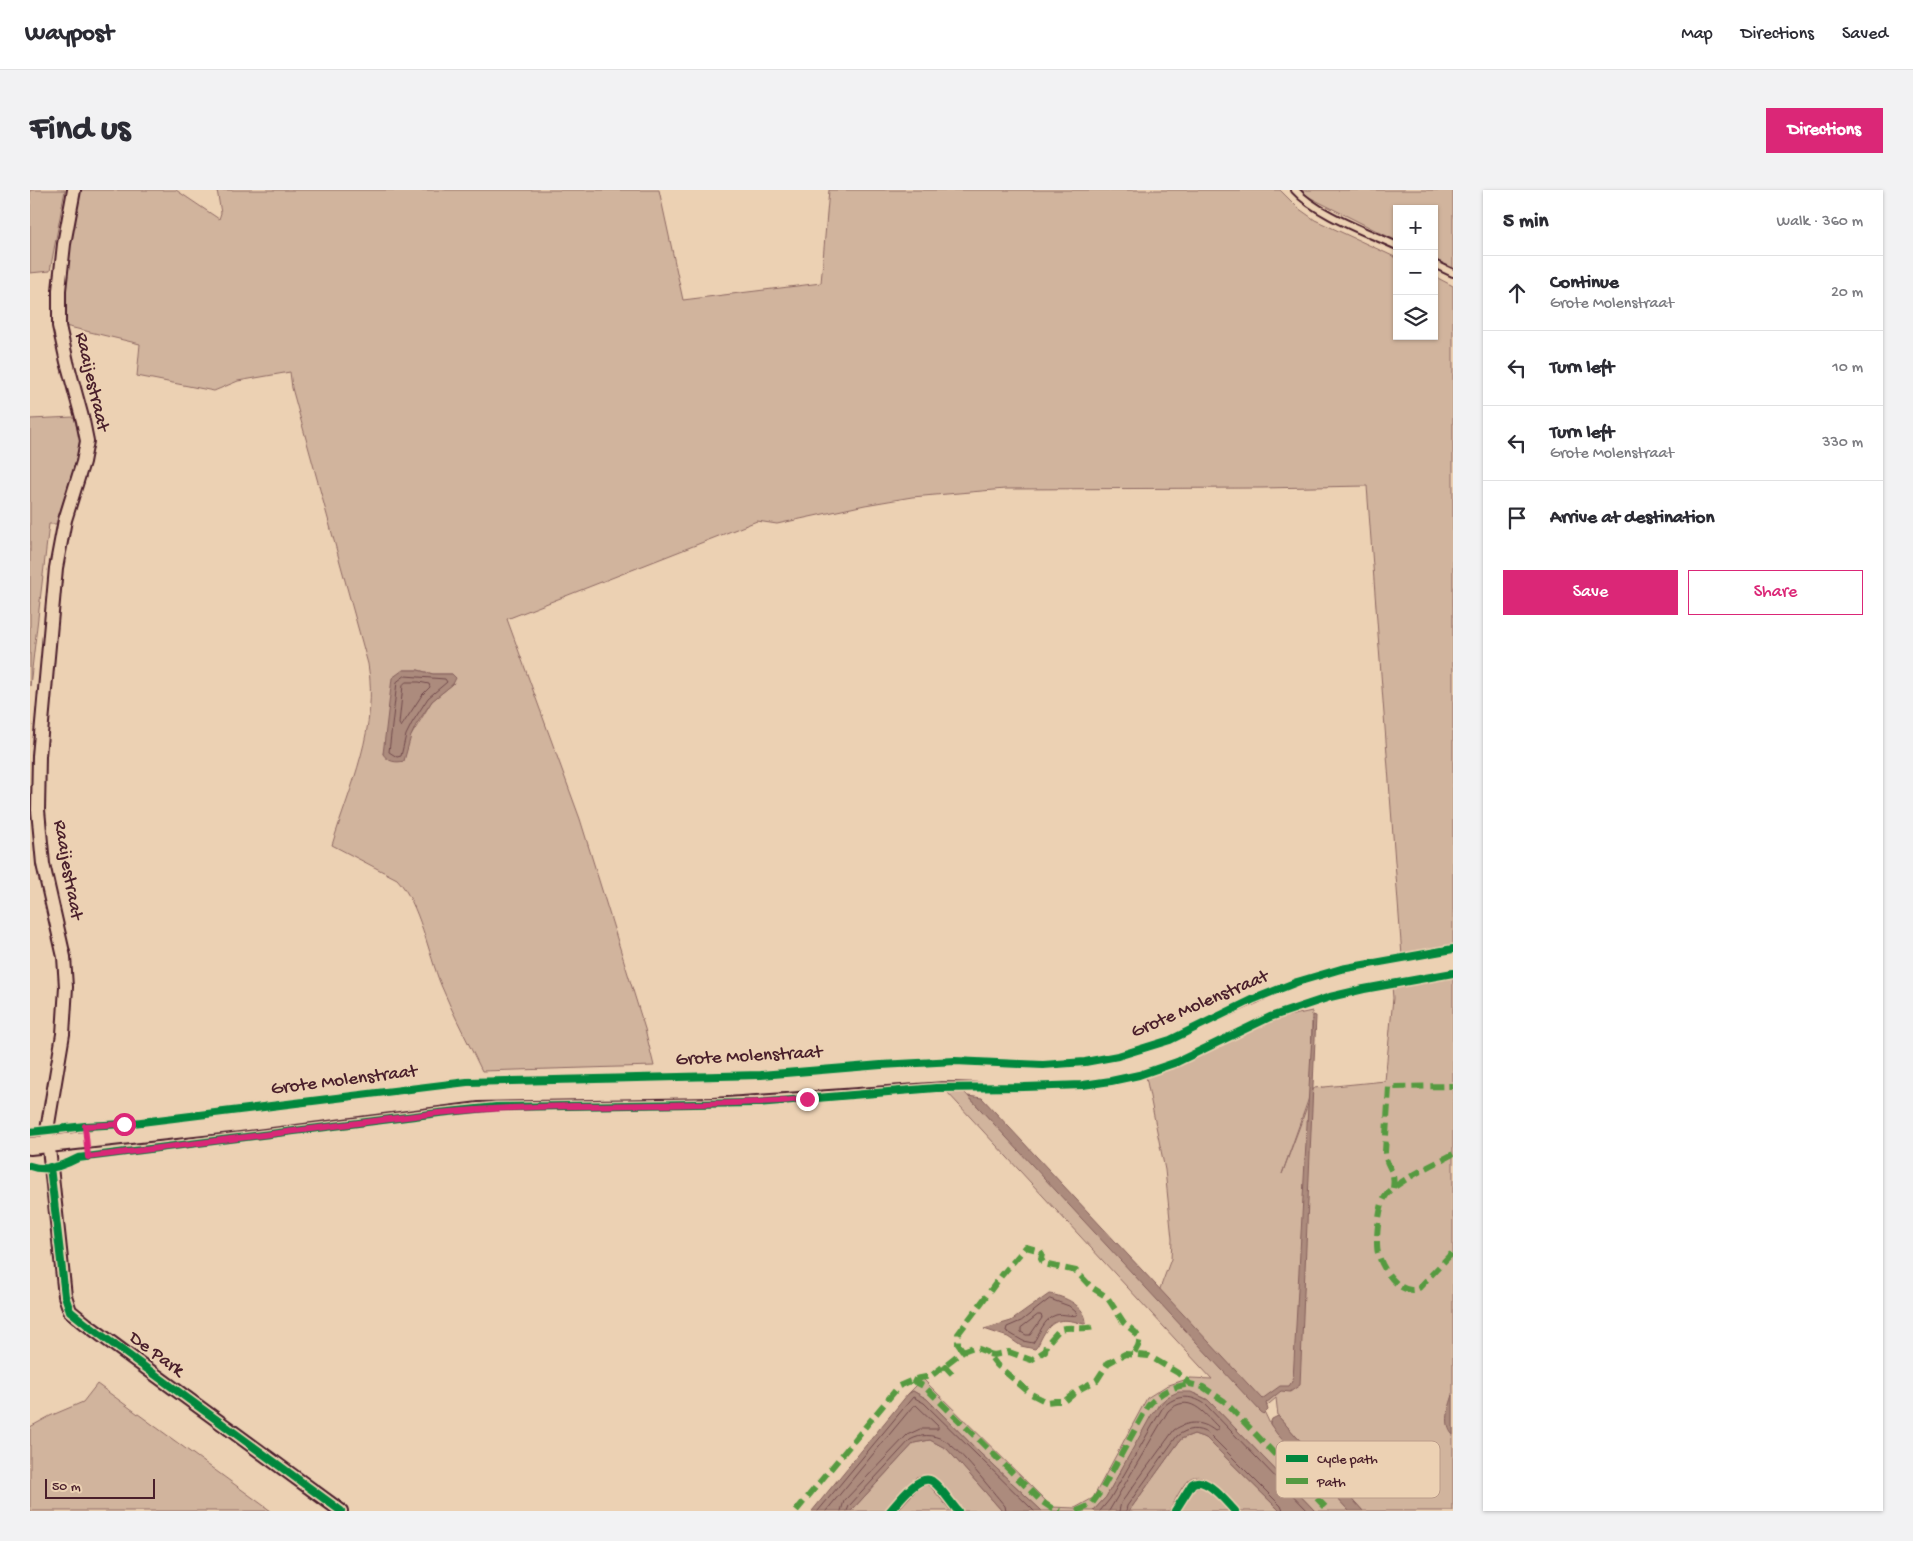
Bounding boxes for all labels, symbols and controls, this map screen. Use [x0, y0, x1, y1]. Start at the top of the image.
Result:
text: Waypost [25, 20, 113, 49]
text: Map [1681, 24, 1713, 45]
text: Directions [1741, 24, 1814, 45]
text: Saved [1842, 24, 1888, 45]
button: Directions [1766, 108, 1883, 153]
text: Find us [30, 110, 130, 151]
map controls [1393, 205, 1438, 340]
button: + [1393, 205, 1438, 250]
text: 5 min [1503, 210, 1548, 235]
text: Walk · 360 m [1777, 213, 1863, 232]
button: − [1393, 250, 1438, 295]
text: Continue [1550, 272, 1619, 295]
icon: ahead [1503, 279, 1531, 307]
text: 20 m [1831, 284, 1863, 303]
button: layers [1393, 295, 1438, 340]
text: Grote Molenstraat [1550, 295, 1674, 314]
street label: Raaijestraat [68, 330, 114, 436]
icon: left [1503, 354, 1531, 382]
text: Turn left [1550, 357, 1614, 380]
text: 10 m [1832, 359, 1863, 378]
text: Turn left [1550, 422, 1614, 445]
icon: left [1503, 429, 1531, 457]
text: 330 m [1822, 434, 1863, 453]
text: Grote Molenstraat [1550, 445, 1674, 464]
icon: arrive [1503, 504, 1531, 532]
text: Arrive at destination [1550, 507, 1714, 530]
button: Save [1503, 570, 1678, 615]
button: Share [1688, 570, 1863, 615]
street label: Raaijestraat [47, 818, 87, 924]
street label: Grote Molenstraat [1128, 965, 1274, 1044]
street label: Grote Molenstraat [675, 1042, 825, 1072]
street label: Grote Molenstraat [270, 1060, 421, 1101]
route end [796, 1088, 819, 1111]
route start [113, 1113, 136, 1136]
street label: De Park [122, 1326, 189, 1384]
legend [1276, 1441, 1440, 1498]
text: Cycle path [1317, 1452, 1378, 1469]
text: Path [1316, 1475, 1346, 1492]
scale bar [45, 1476, 155, 1499]
text: 50 m [52, 1479, 81, 1496]

